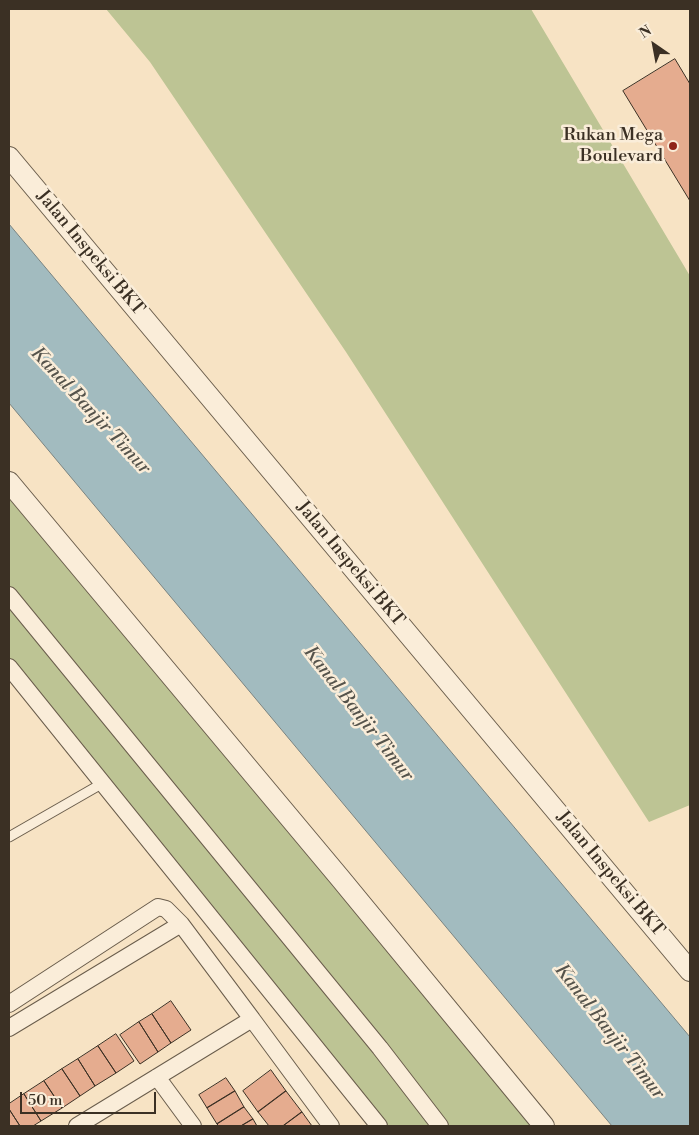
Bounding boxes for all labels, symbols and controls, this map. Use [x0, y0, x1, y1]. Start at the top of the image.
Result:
north arrow [629, 20, 679, 70]
text: N [636, 22, 655, 43]
place label: Rukan Mega Boulevard [563, 125, 663, 168]
marker: Rukan Mega Boulevard [667, 140, 679, 152]
street label: Jalan Inspeksi BKT [31, 186, 149, 320]
water label: Kanal Banjir Timur [25, 343, 155, 479]
street label: Jalan Inspeksi BKT [291, 497, 409, 631]
water label: Kanal Banjir Timur [298, 642, 418, 786]
street label: Jalan Inspeksi BKT [551, 807, 669, 941]
water label: Kanal Banjir Timur [549, 960, 669, 1104]
scale bar [22, 1082, 159, 1114]
text: 50 m [28, 1091, 62, 1110]

